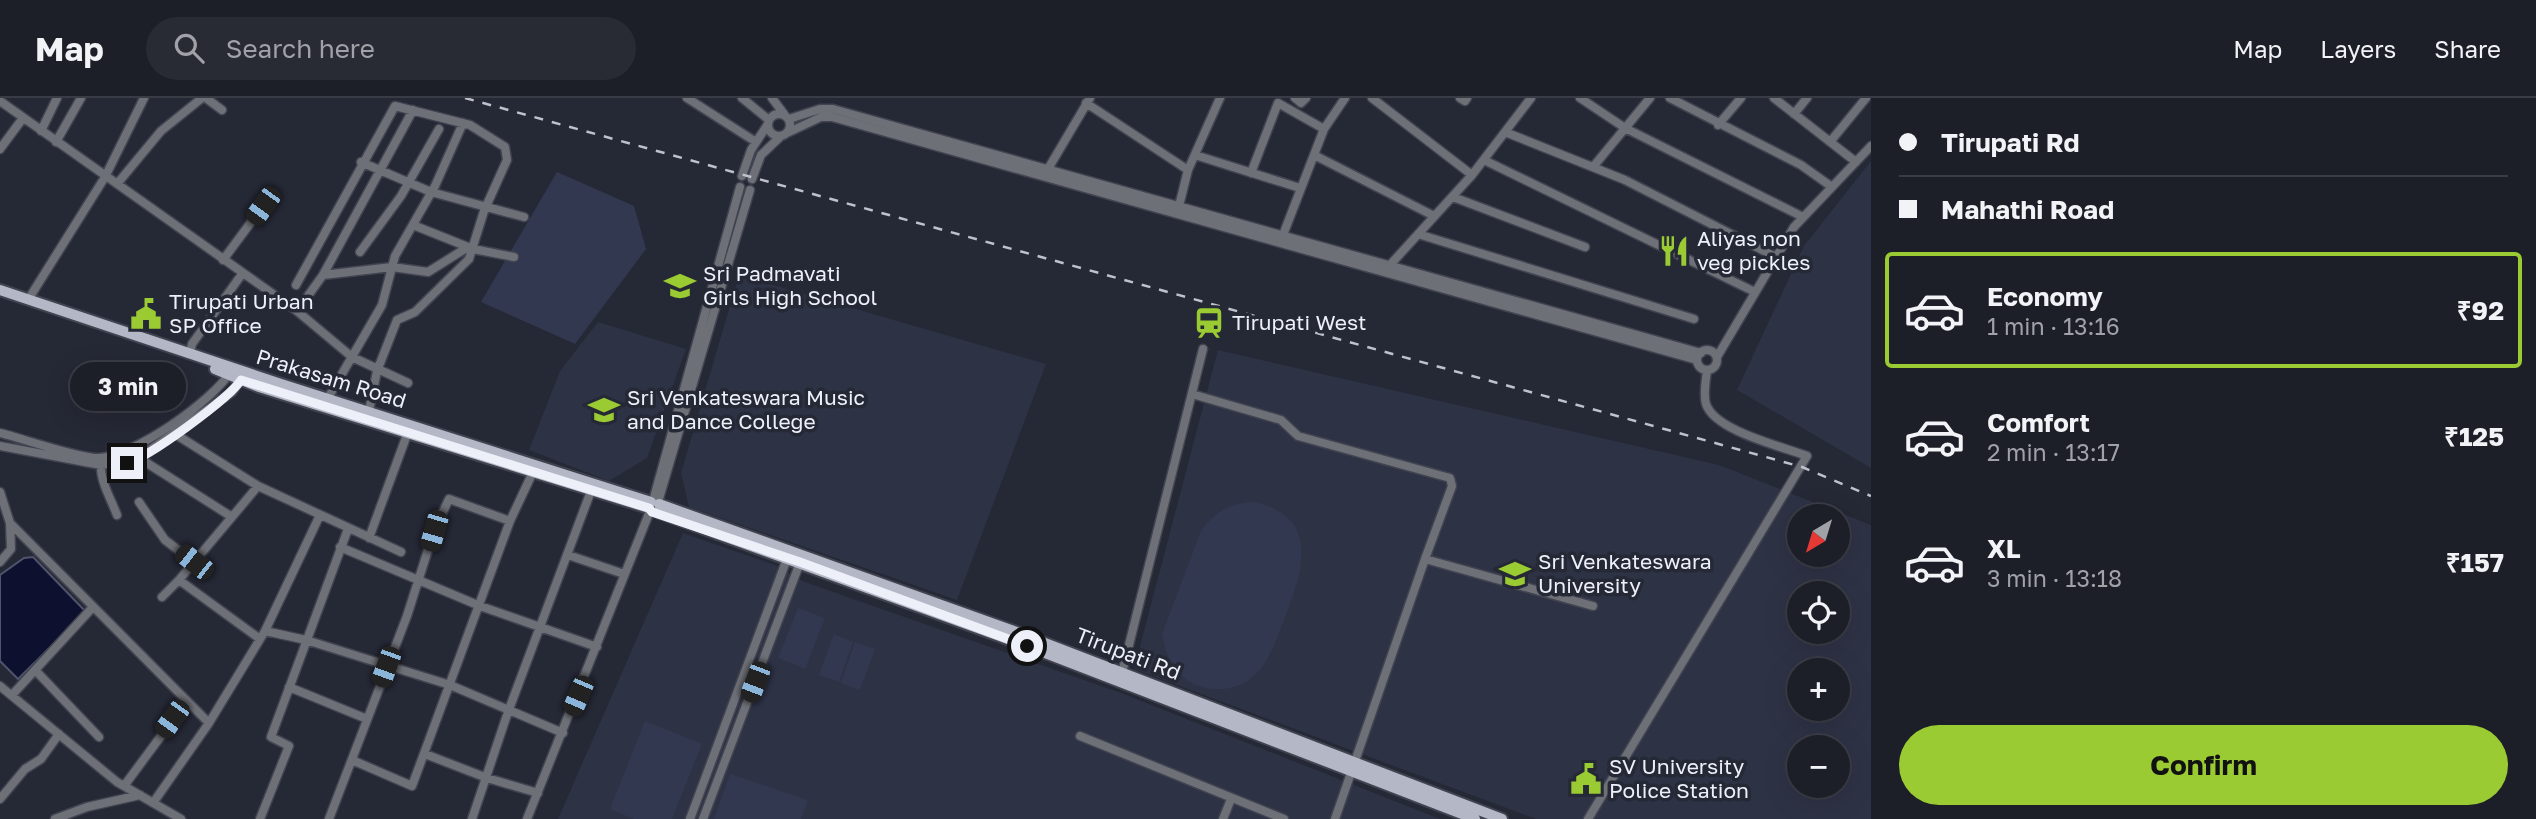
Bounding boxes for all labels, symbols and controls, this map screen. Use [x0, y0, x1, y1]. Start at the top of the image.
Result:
search box [146, 17, 636, 80]
text: Map [35, 29, 104, 68]
icon: search [170, 29, 208, 67]
text: Search here [226, 33, 375, 64]
text: Map [2233, 34, 2282, 63]
text: Layers [2320, 34, 2396, 63]
text: Share [2434, 34, 2501, 63]
text: Tirupati Rd [1941, 127, 2079, 158]
car [243, 183, 284, 229]
text: Mahathi Road [1941, 194, 2114, 225]
place label: Aliyas non veg pickles [1697, 225, 1810, 275]
restaurant icon: Aliyas non veg pickles [1657, 234, 1691, 268]
place label: Sri Padmavati Girls High School [703, 260, 877, 310]
school or university icon: Sri Padmavati Girls High School [663, 269, 697, 303]
icon: car [1903, 279, 1966, 342]
text: Economy [1987, 281, 2103, 312]
place label: Tirupati Urban SP Office [169, 288, 314, 338]
text: ₹92 [2457, 295, 2504, 326]
public building icon: Tirupati Urban SP Office [129, 297, 163, 331]
station icon: Tirupati West [1192, 306, 1226, 340]
place label: Tirupati West [1232, 309, 1366, 335]
text: 1 min · 13:16 [1987, 312, 2120, 340]
street label: Prakasam Road [253, 343, 409, 413]
callout: 3 min [69, 362, 185, 410]
text: 3 min [98, 372, 158, 400]
place label: Sri Venkateswara Music and Dance College [627, 384, 865, 434]
school or university icon: Sri Venkateswara Music and Dance College [587, 393, 621, 427]
icon: car [1903, 405, 1966, 468]
text: Comfort [1987, 407, 2090, 438]
text: ₹125 [2444, 421, 2504, 452]
text: 2 min · 13:17 [1987, 438, 2120, 466]
route end [111, 447, 143, 479]
north arrow [1787, 504, 1850, 567]
map controls [1787, 504, 1850, 798]
car [419, 508, 450, 554]
icon: car [1903, 531, 1966, 594]
text: XL [1987, 533, 2021, 564]
car [171, 541, 218, 583]
text: ₹157 [2446, 547, 2504, 578]
place label: Sri Venkateswara University [1538, 548, 1712, 598]
school or university icon: Sri Venkateswara University [1498, 557, 1532, 591]
text: 3 min · 13:18 [1987, 564, 2122, 592]
button: locate [1787, 581, 1850, 644]
street label: Tirupati Rd [1072, 621, 1185, 685]
route start [1011, 630, 1043, 662]
car [369, 644, 404, 690]
button: + [1787, 658, 1850, 721]
car [738, 659, 773, 705]
car [561, 673, 596, 719]
car [152, 696, 193, 742]
button: Confirm [1899, 725, 2508, 805]
button: − [1787, 735, 1850, 798]
place label: SV University Police Station [1609, 753, 1749, 803]
public building icon: SV University Police Station [1569, 762, 1603, 796]

